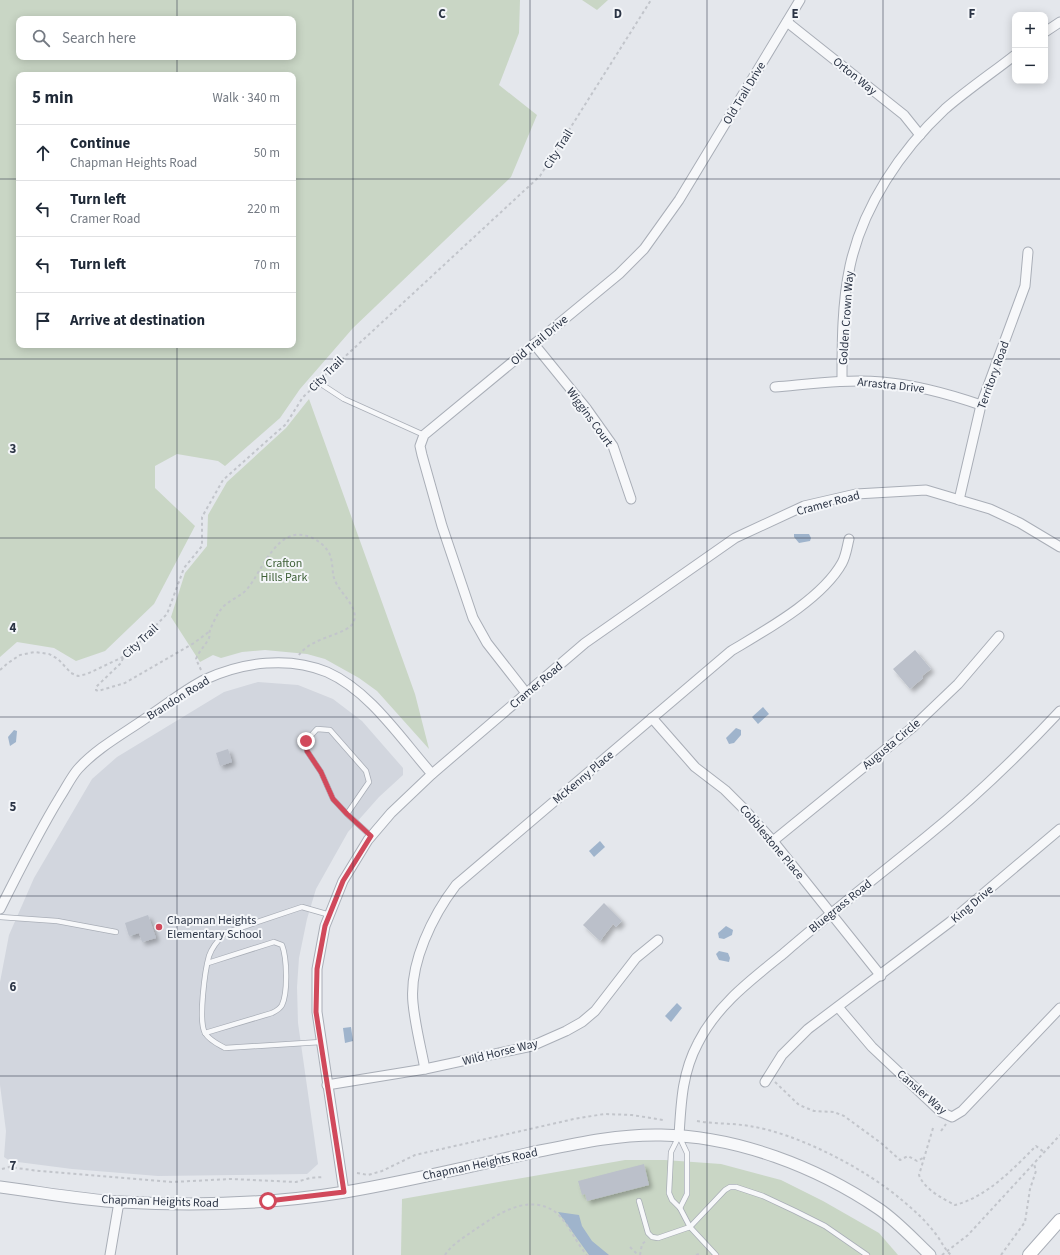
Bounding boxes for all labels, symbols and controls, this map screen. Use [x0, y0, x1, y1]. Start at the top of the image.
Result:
text: C [438, 5, 446, 23]
text: D [614, 5, 622, 23]
text: E [791, 5, 799, 23]
text: F [969, 5, 976, 23]
map controls [1012, 12, 1048, 84]
button: + [1012, 12, 1048, 48]
search box [16, 16, 296, 60]
icon: search [30, 27, 52, 49]
text: Search here [62, 28, 136, 49]
button: − [1012, 48, 1048, 84]
street label: Orton Way [829, 53, 881, 100]
street label: Old Trail Drive [719, 59, 770, 128]
text: 5 min [32, 86, 73, 110]
text: Walk · 340 m [212, 89, 280, 107]
street label: City Trail [540, 126, 577, 172]
text: Continue [70, 133, 130, 154]
icon: ahead [32, 142, 54, 164]
text: 50 m [254, 144, 280, 162]
text: Chapman Heights Road [70, 154, 197, 172]
text: Turn left [70, 189, 126, 210]
icon: left [32, 198, 54, 220]
text: 220 m [247, 200, 280, 218]
text: Cramer Road [70, 210, 140, 228]
icon: left [32, 254, 54, 276]
text: Turn left [70, 254, 126, 275]
text: 70 m [254, 256, 280, 274]
street label: Golden Crown Way [835, 270, 858, 366]
icon: arrive [32, 310, 54, 332]
text: Arrive at destination [70, 310, 205, 331]
street label: Old Trail Drive [507, 311, 572, 369]
street label: Territory Road [973, 339, 1014, 412]
street label: City Trail [305, 353, 348, 396]
street label: Arrastra Drive [856, 374, 926, 397]
street label: Wiggins Court [562, 384, 617, 450]
text: 3 [10, 440, 17, 458]
street label: Cramer Road [795, 487, 862, 520]
park label: Crafton Hills Park [261, 555, 307, 586]
text: 4 [10, 619, 17, 637]
street label: City Trail [119, 620, 162, 662]
street label: Cramer Road [506, 658, 567, 713]
street label: Brandon Road [143, 672, 213, 725]
street label: Augusta Circle [859, 715, 924, 774]
route end [297, 732, 315, 750]
street label: McKenny Place [549, 747, 618, 808]
text: 5 [10, 798, 17, 816]
street label: Cobblestone Place [735, 801, 808, 883]
street label: Bluegrass Road [805, 876, 875, 937]
street label: King Drive [947, 881, 997, 927]
place label: Chapman Heights Elementary School [167, 912, 262, 943]
marker: Chapman Heights Elementary School [154, 922, 164, 932]
text: 6 [10, 978, 17, 996]
street label: Wild Horse Way [461, 1035, 540, 1070]
street label: Cansler Way [893, 1066, 951, 1119]
street label: Chapman Heights Road [421, 1144, 539, 1185]
text: 7 [10, 1157, 17, 1175]
street label: Chapman Heights Road [101, 1191, 219, 1212]
route start [259, 1192, 277, 1210]

